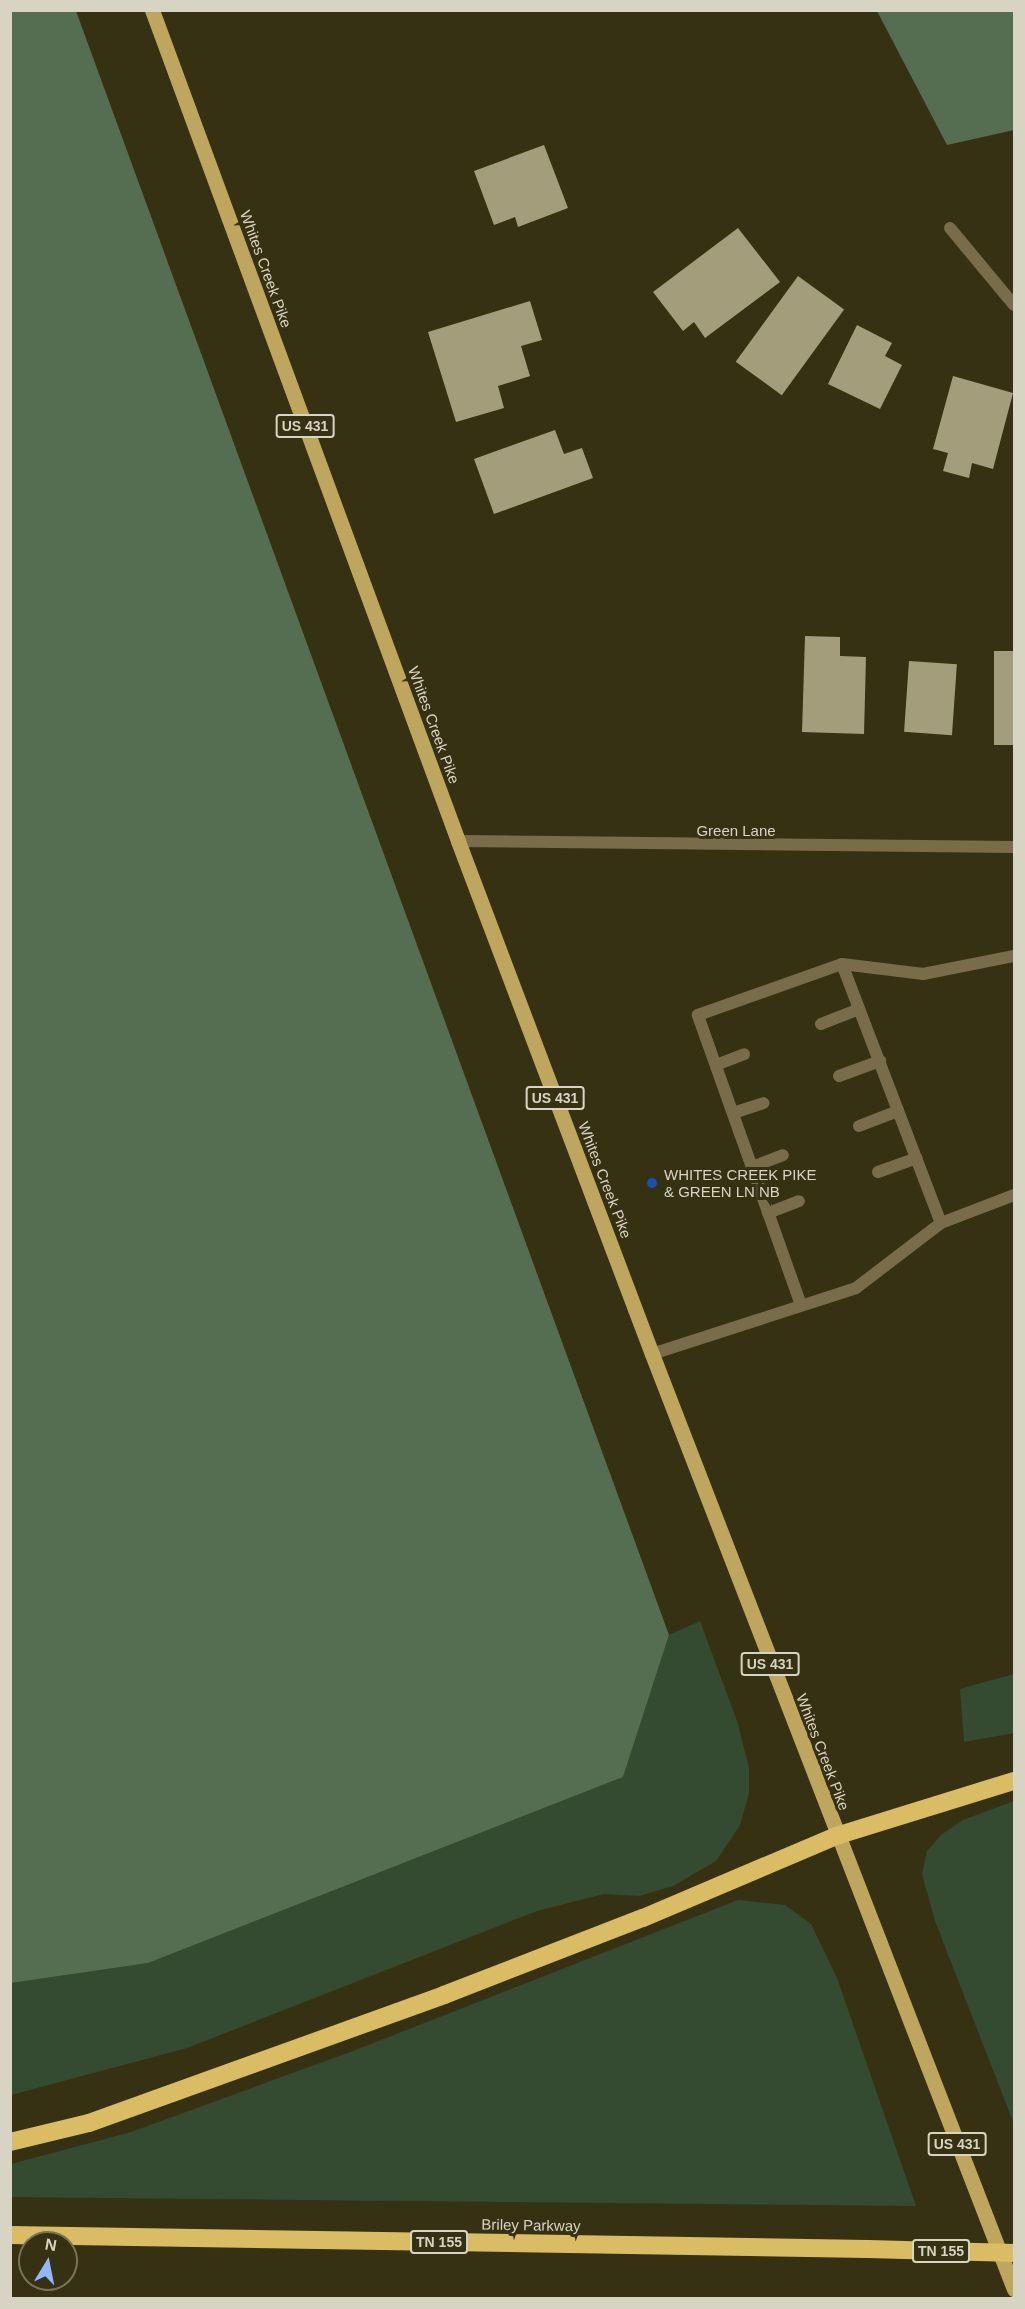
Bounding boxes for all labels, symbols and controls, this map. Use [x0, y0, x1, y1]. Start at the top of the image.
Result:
street label: Whites Creek Pike [236, 208, 296, 330]
road number: US 431 [275, 415, 335, 437]
street label: Whites Creek Pike [404, 664, 464, 786]
street label: Green Lane [696, 822, 776, 840]
road number: US 431 [525, 1087, 585, 1109]
street label: Whites Creek Pike [574, 1119, 636, 1241]
place label: WHITES CREEK PIKE & GREEN LN NB [664, 1165, 817, 1200]
marker: WHITES CREEK PIKE & GREEN LN NB [645, 1176, 659, 1190]
road number: US 431 [740, 1653, 800, 1675]
street label: Whites Creek Pike [792, 1691, 854, 1813]
road number: US 431 [927, 2133, 987, 2155]
street label: Briley Parkway [481, 2215, 581, 2235]
north arrow [18, 2231, 78, 2291]
road number: TN 155 [409, 2231, 469, 2253]
text: N [44, 2235, 58, 2254]
road number: TN 155 [911, 2240, 971, 2262]

